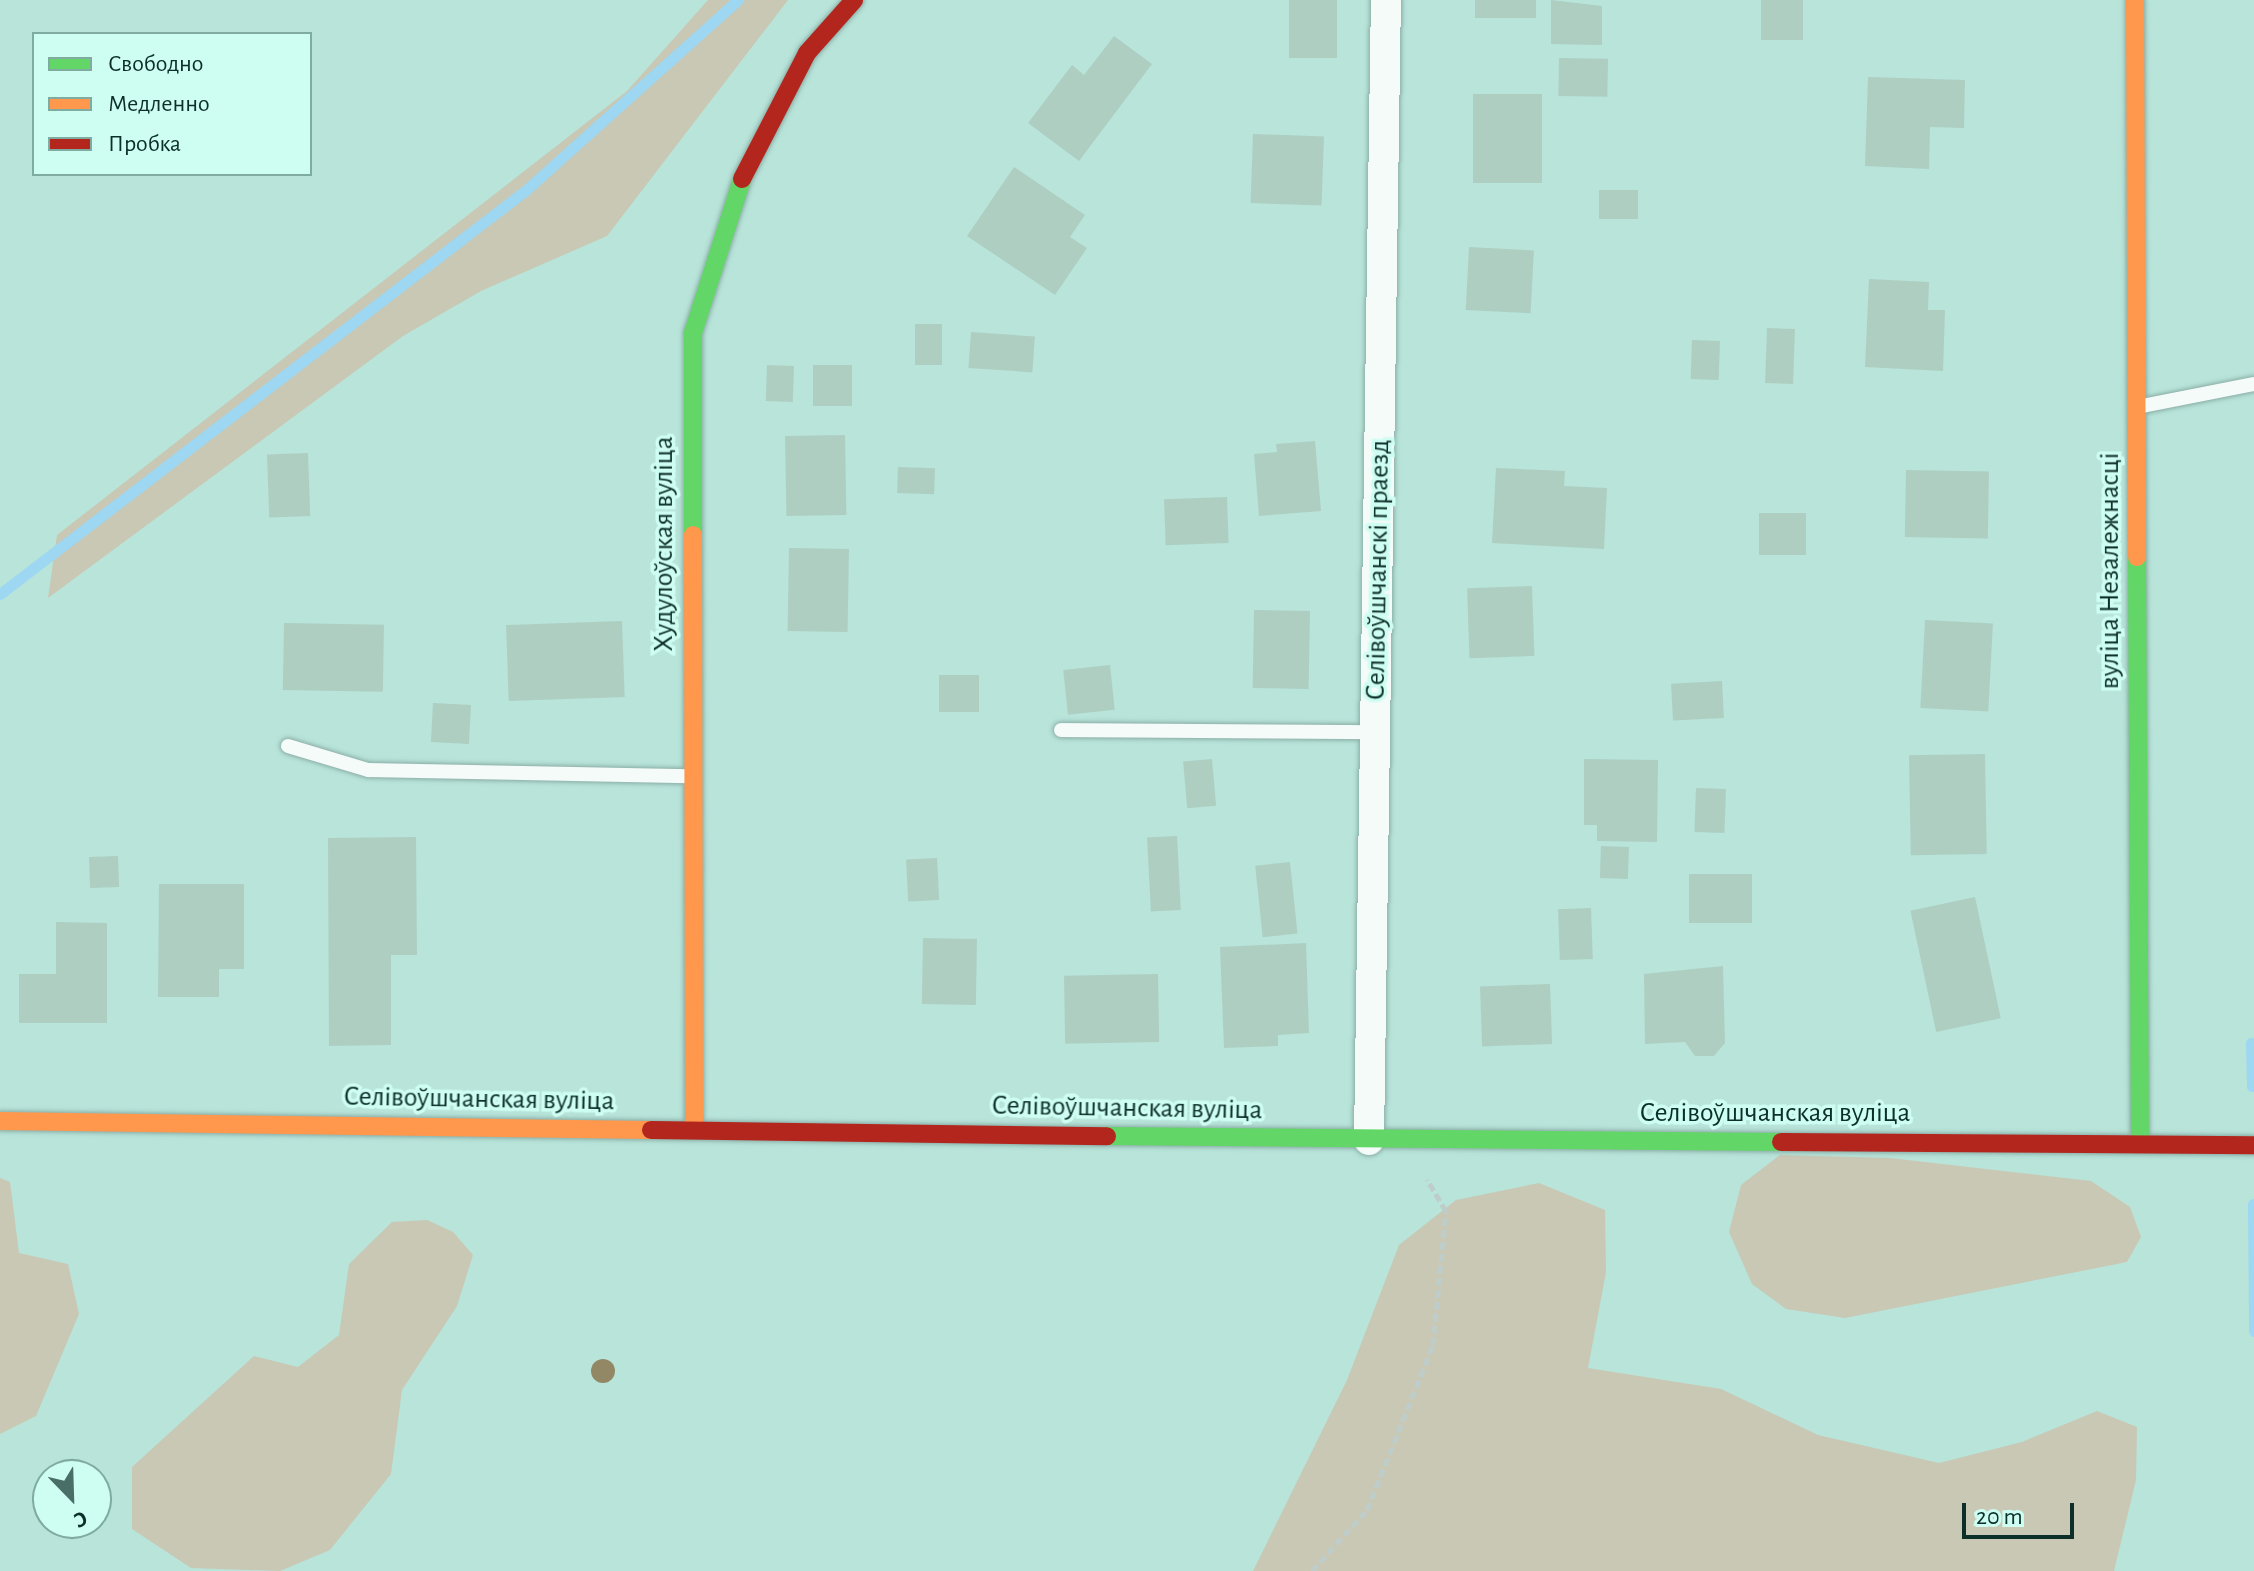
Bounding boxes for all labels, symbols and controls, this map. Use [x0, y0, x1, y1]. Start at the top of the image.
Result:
legend [32, 32, 312, 176]
text: Свободно [108, 52, 203, 76]
text: Медленно [108, 92, 210, 116]
text: Пробка [108, 132, 181, 156]
street label: Худулоўская вуліца [647, 436, 681, 652]
street label: Селівоўшчанскі праезд [1359, 439, 1397, 701]
street label: вуліца Незалежнасці [2093, 453, 2127, 689]
street label: Селівоўшчанская вуліца [343, 1080, 615, 1118]
street label: Селівоўшчанская вуліца [991, 1089, 1263, 1127]
street label: Селівоўшчанская вуліца [1640, 1096, 1910, 1130]
north arrow [32, 1459, 112, 1539]
scale bar [1966, 1487, 2078, 1537]
text: 20 m [1976, 1505, 2023, 1529]
text: С [71, 1507, 91, 1532]

